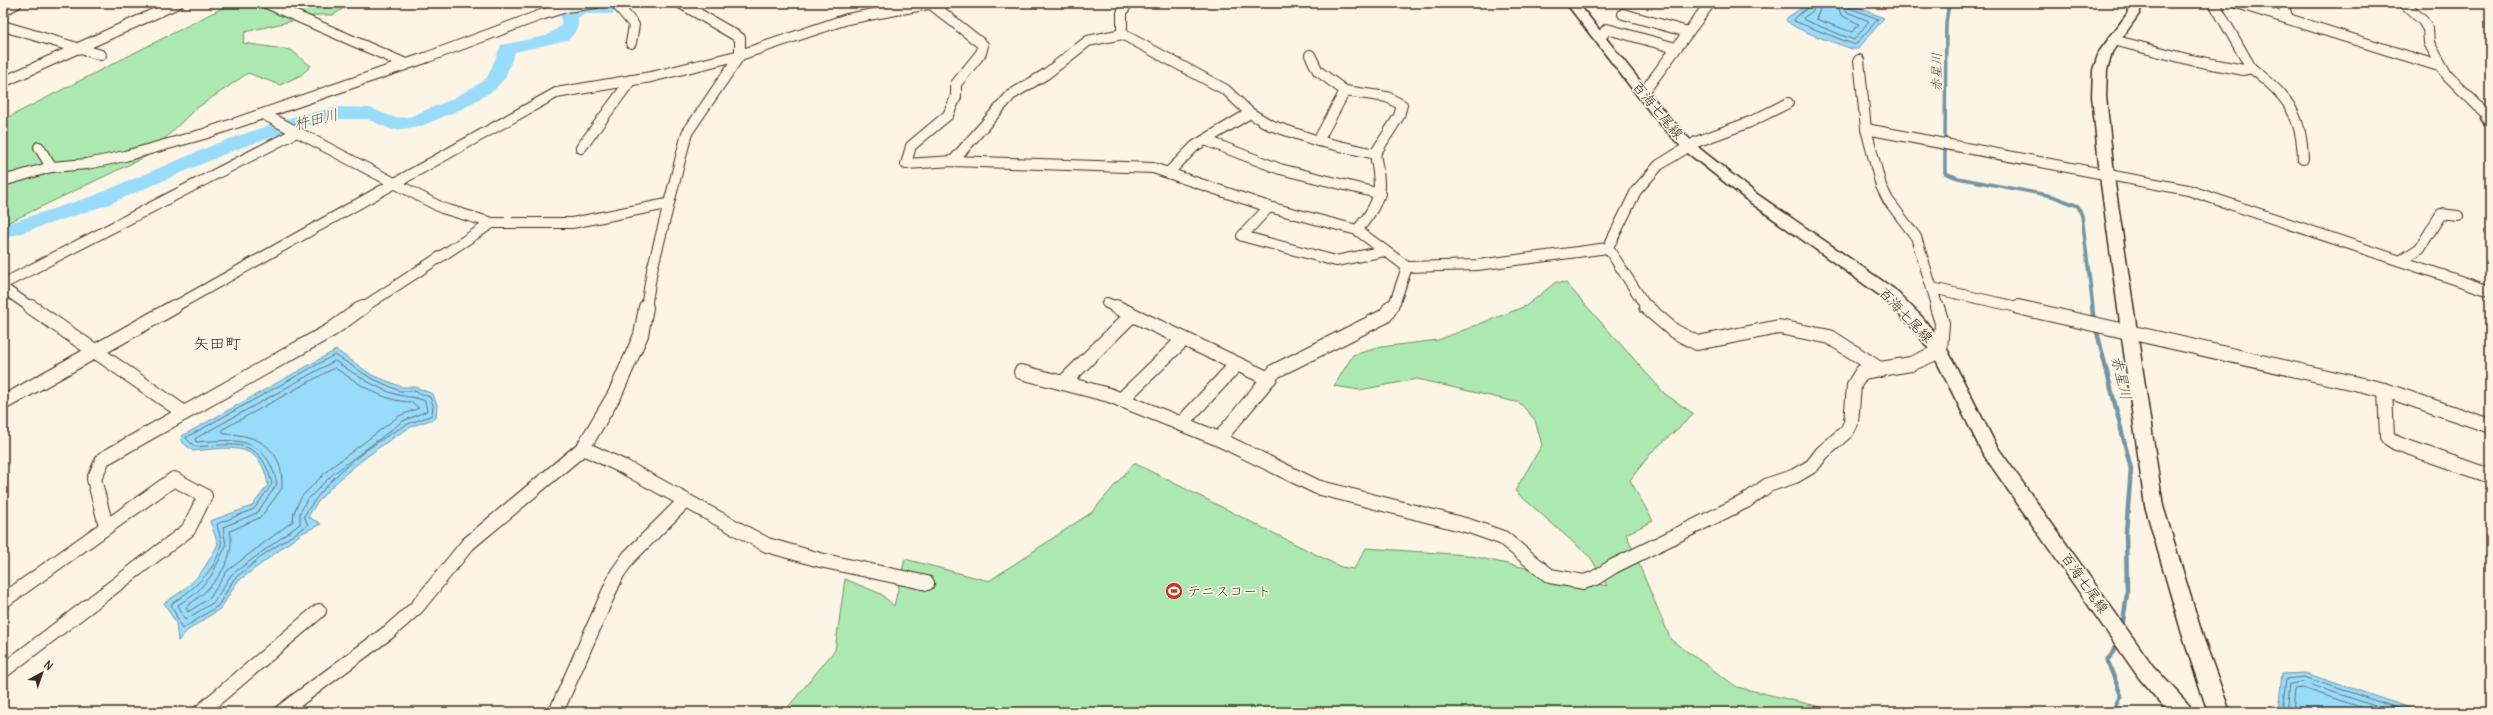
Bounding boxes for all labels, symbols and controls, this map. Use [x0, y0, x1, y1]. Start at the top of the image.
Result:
water label: 赤星川 [1928, 52, 1945, 92]
street label: 百海七尾線 [1629, 77, 1687, 143]
water label: 杵田川 [292, 104, 340, 134]
street label: 百海七尾線 [1875, 284, 1937, 346]
district label: 矢田町 [193, 333, 241, 353]
water label: 赤星川 [2108, 354, 2136, 402]
street label: 百海七尾線 [2058, 549, 2112, 617]
sports icon: テニスコート [1164, 581, 1184, 601]
place label: テニスコート [1187, 582, 1271, 600]
north arrow [22, 653, 62, 693]
text: N [41, 658, 56, 673]

